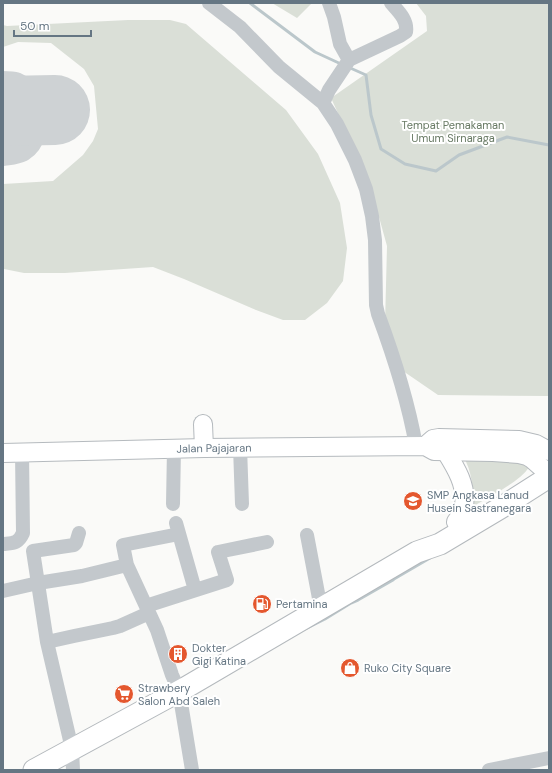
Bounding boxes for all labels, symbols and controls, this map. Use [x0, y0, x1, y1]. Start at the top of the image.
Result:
scale bar [14, 12, 91, 38]
text: 50 m [20, 18, 49, 34]
park label: Tempat Pemakaman Umum Sirnaraga [402, 118, 504, 145]
street label: Jalan Pajajaran [176, 441, 252, 456]
place label: SMP Angkasa Lanud Husein Sastranegara [427, 488, 531, 515]
school or university icon: SMP Angkasa Lanud Husein Sastranegara [402, 490, 424, 512]
fuel station icon: Pertamina [251, 593, 273, 615]
place label: Pertamina [276, 597, 327, 611]
place label: Dokter Gigi Katina [192, 641, 246, 668]
building icon: Dokter Gigi Katina [167, 643, 189, 665]
shop icon: Ruko City Square [339, 657, 361, 679]
place label: Ruko City Square [364, 661, 451, 675]
place label: Strawbery Salon Abd Saleh [138, 681, 220, 708]
supermarket icon: Strawbery Salon Abd Saleh [113, 683, 135, 705]

